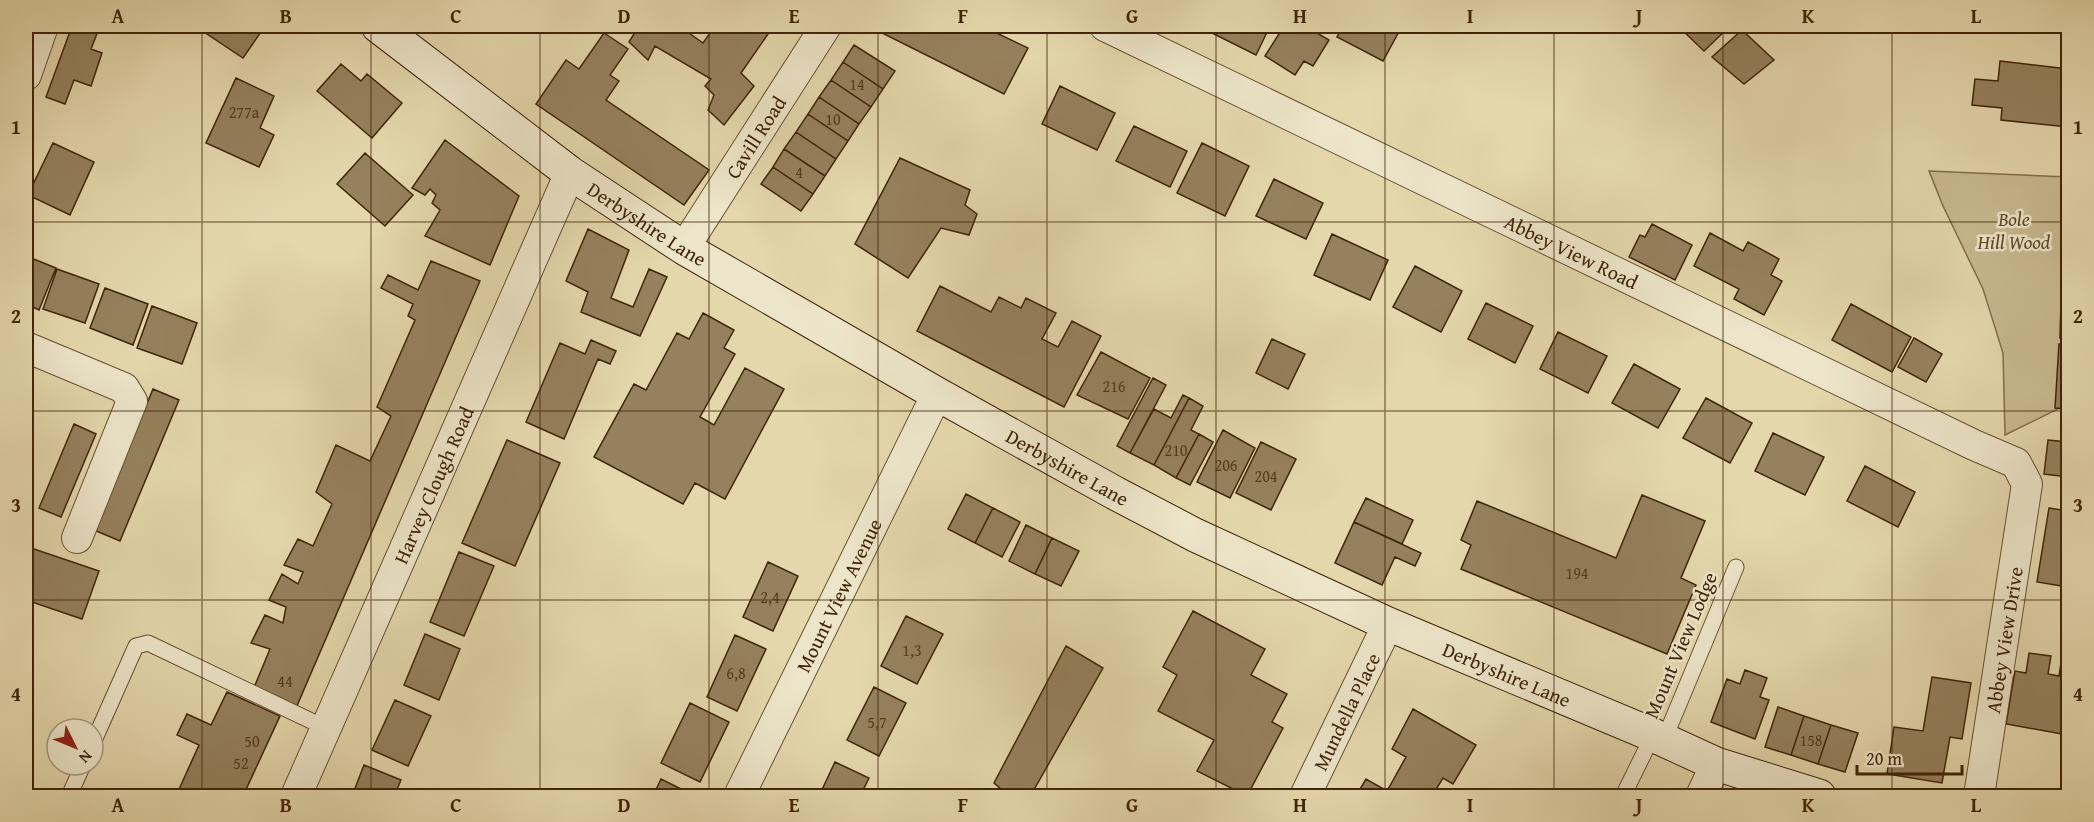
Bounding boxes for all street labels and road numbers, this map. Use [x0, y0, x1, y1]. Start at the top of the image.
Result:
street label: Cavill Road [718, 89, 793, 184]
street label: Derbyshire Lane [582, 174, 712, 273]
street label: Abbey View Road [1500, 206, 1644, 296]
street label: Harvey Clough Road [386, 401, 480, 568]
street label: Derbyshire Lane [1001, 421, 1134, 512]
street label: Mount View Avenue [788, 513, 888, 677]
street label: Abbey View Drive [1978, 565, 2030, 715]
street label: Mount View Lodge [1636, 567, 1724, 723]
street label: Derbyshire Lane [1438, 634, 1576, 714]
street label: Mundella Place [1305, 648, 1387, 775]

